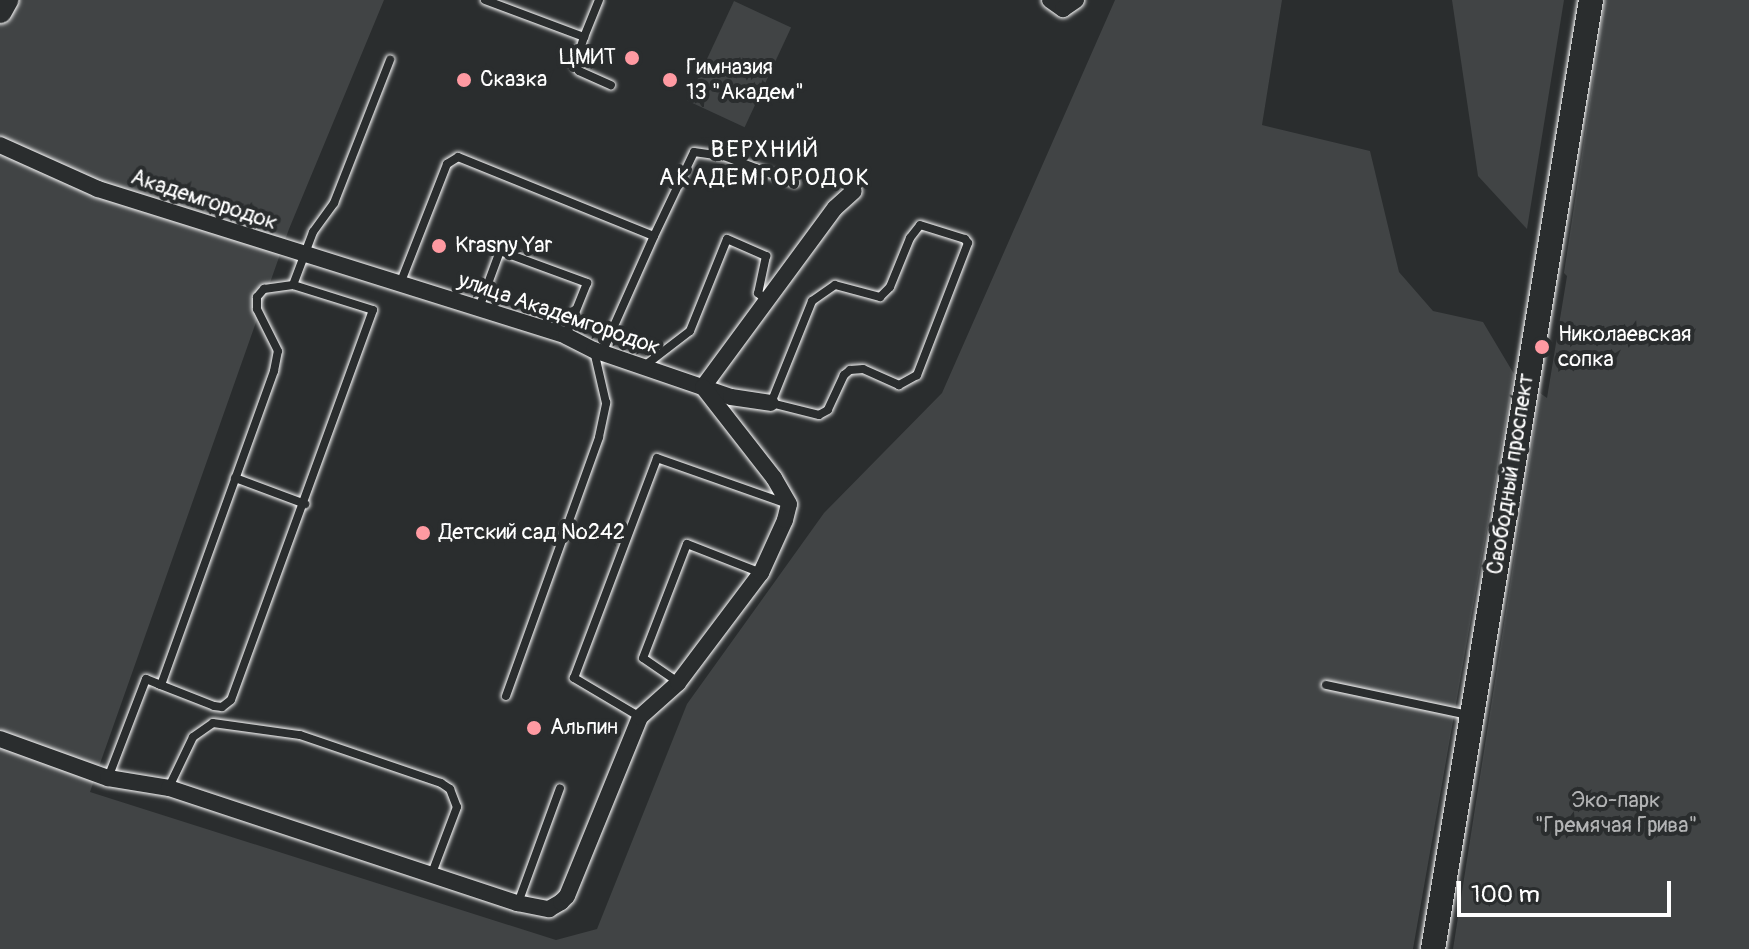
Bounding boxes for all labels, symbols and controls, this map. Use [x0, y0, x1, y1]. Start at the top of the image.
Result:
place label: ЦМИТ [559, 45, 616, 71]
marker: ЦМИТ [623, 49, 641, 67]
place label: Гимназия 13 "Академ" [686, 54, 804, 106]
place label: Сказка [480, 67, 547, 93]
marker: Сказка [455, 71, 473, 89]
marker: Гимназия 13 "Академ" [661, 71, 679, 89]
district label: ВЕРХНИЙ АКАДЕМГОРОДОК [659, 136, 871, 192]
street label: Академгородок [128, 164, 280, 236]
place label: Krasny Yar [455, 233, 552, 259]
marker: Krasny Yar [430, 237, 448, 255]
street label: улица Академгородок [455, 267, 663, 361]
place label: Николаевская сопка [1558, 321, 1691, 372]
marker: Николаевская сопка [1533, 338, 1551, 356]
street label: Свободный проспект [1482, 372, 1540, 576]
place label: Детский сад №242 [439, 520, 625, 546]
marker: Детский сад №242 [414, 524, 432, 542]
place label: Альпин [550, 715, 618, 741]
marker: Альпин [525, 719, 543, 737]
park label: Эко-парк "Гремячая Грива" [1535, 787, 1697, 838]
scale bar [1461, 865, 1675, 915]
text: 100 m [1471, 880, 1540, 909]

